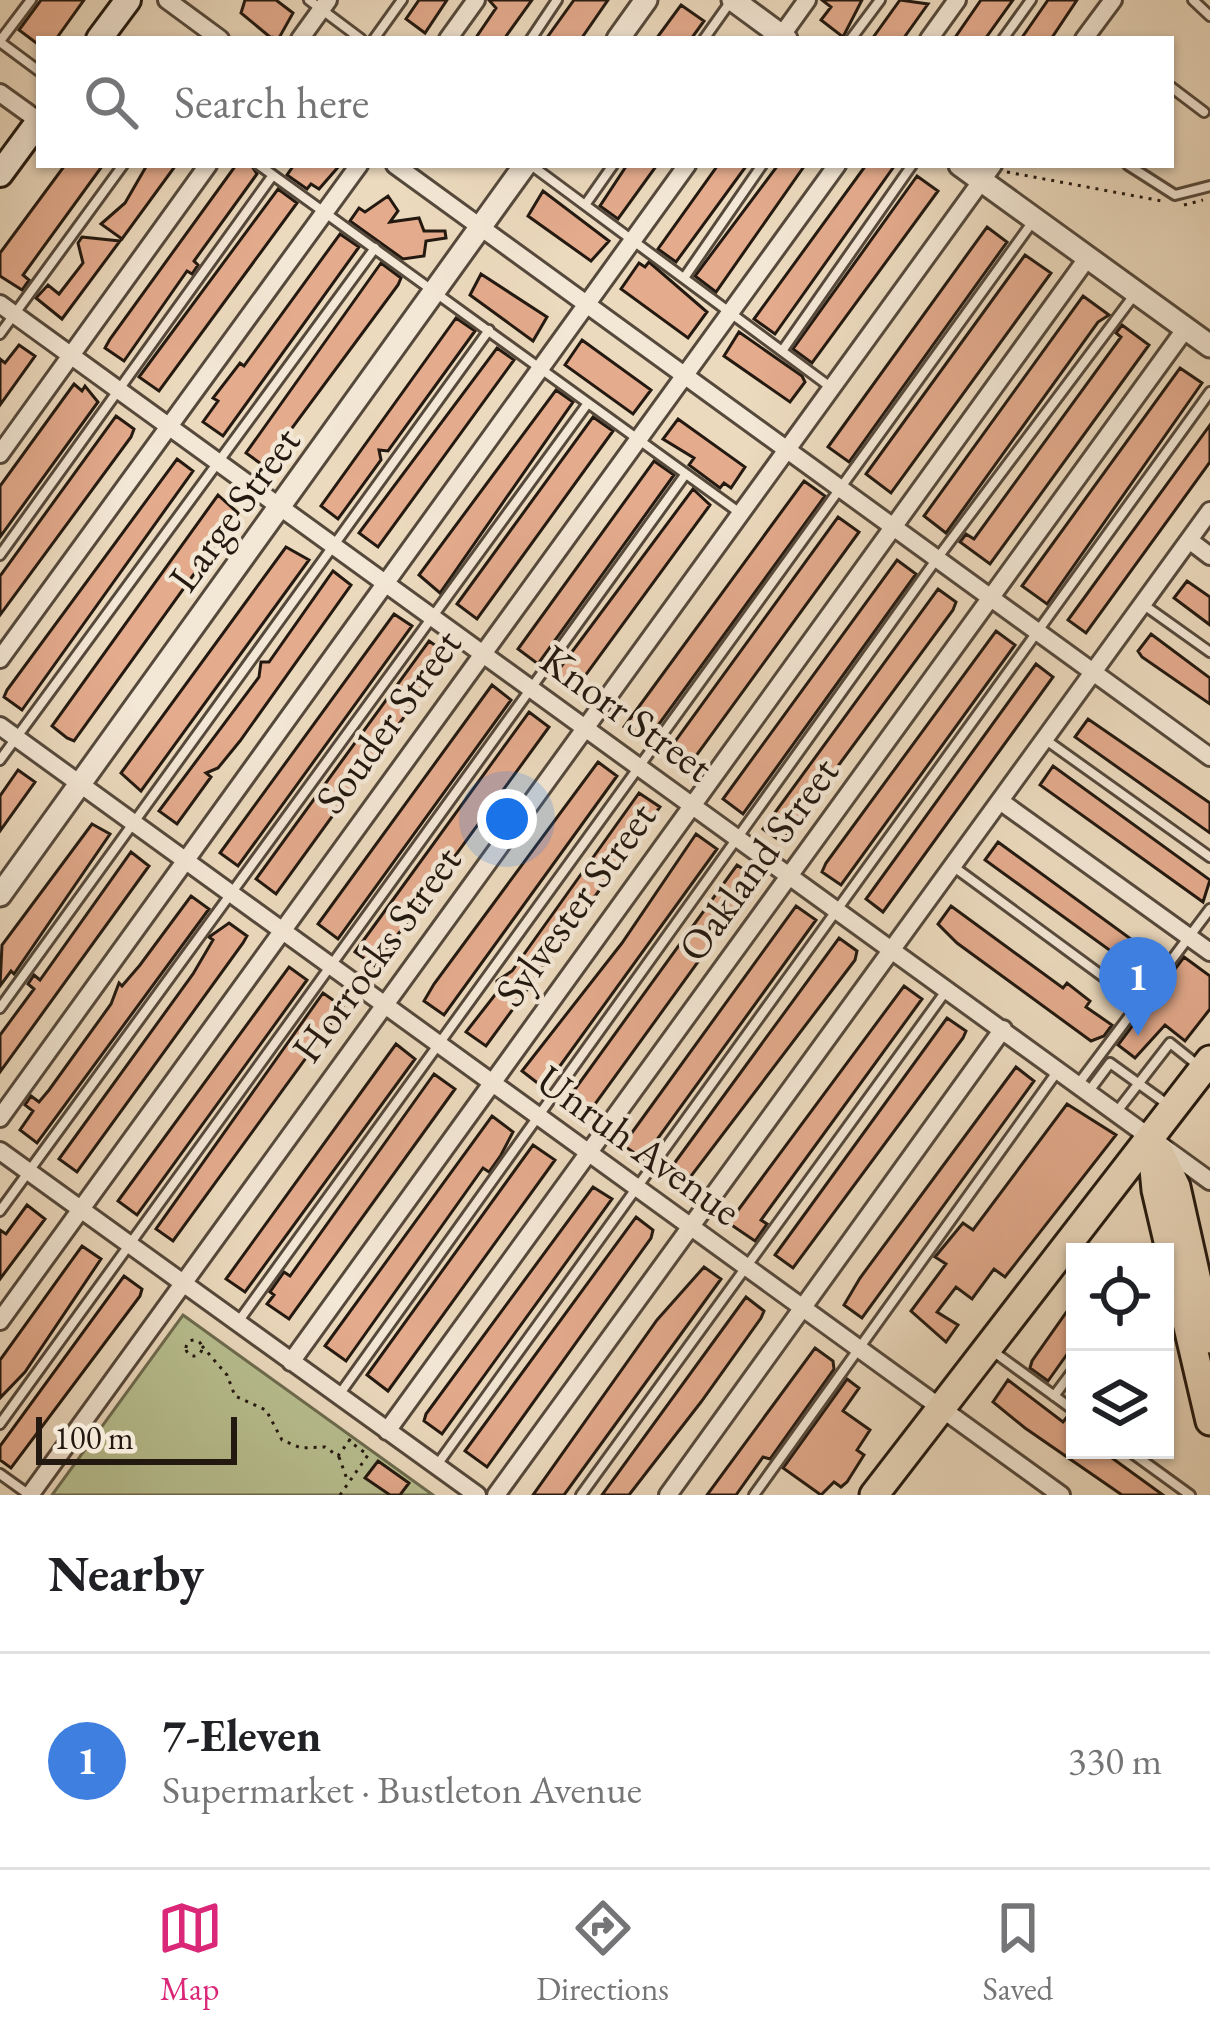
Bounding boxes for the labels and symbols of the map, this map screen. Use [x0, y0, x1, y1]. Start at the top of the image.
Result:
street label: Large Street [156, 416, 312, 602]
street label: Souder Street [303, 618, 473, 824]
street label: Knorr Street [530, 632, 724, 794]
street label: Oakland Street [665, 746, 851, 972]
your location [477, 789, 537, 849]
street label: Sylvester Street [482, 791, 668, 1017]
street label: Horrocks Street [279, 835, 473, 1073]
pin: 1 [1099, 937, 1177, 1036]
street label: Unruh Avenue [526, 1052, 752, 1238]
scale bar [36, 1411, 237, 1464]

